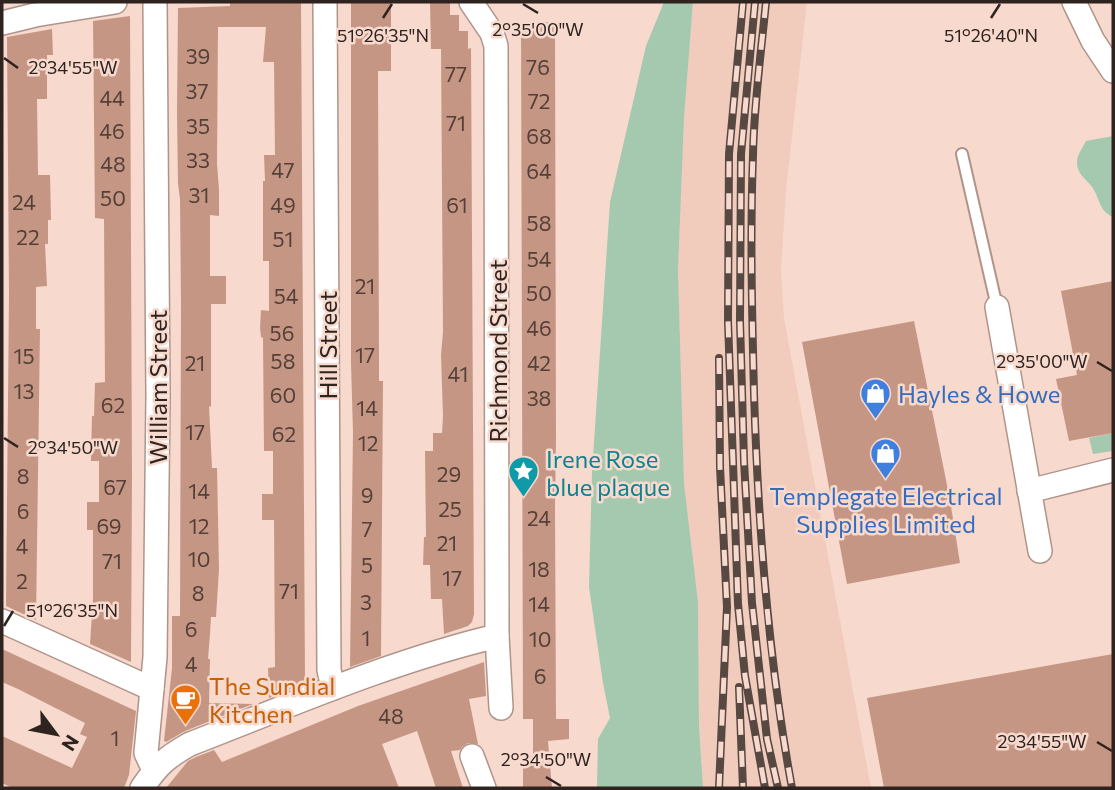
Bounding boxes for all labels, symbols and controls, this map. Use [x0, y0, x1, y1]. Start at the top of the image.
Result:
text: 2°35'00"W [492, 18, 584, 40]
text: 51°26'35"N [337, 24, 429, 46]
text: 51°26'40"N [944, 24, 1038, 46]
house number: 39 [186, 43, 210, 68]
house number: 76 [526, 54, 550, 79]
text: 2°34'55"W [28, 56, 118, 78]
house number: 77 [445, 61, 467, 86]
house number: 37 [186, 78, 208, 103]
house number: 44 [99, 85, 125, 110]
house number: 72 [528, 88, 550, 113]
house number: 71 [446, 110, 466, 135]
house number: 35 [186, 113, 210, 138]
house number: 46 [99, 118, 125, 143]
house number: 68 [526, 123, 552, 148]
house number: 33 [186, 147, 210, 172]
house number: 48 [100, 151, 126, 176]
house number: 47 [271, 157, 295, 182]
house number: 64 [526, 158, 552, 183]
house number: 31 [189, 182, 209, 207]
house number: 50 [100, 185, 126, 210]
house number: 24 [12, 189, 36, 214]
house number: 49 [270, 192, 296, 217]
house number: 61 [446, 192, 468, 217]
house number: 58 [527, 210, 551, 235]
house number: 22 [16, 224, 40, 249]
house number: 51 [272, 226, 294, 251]
house number: 54 [527, 246, 552, 271]
street label: Richmond Street [483, 259, 512, 443]
house number: 21 [355, 273, 375, 298]
house number: 50 [526, 280, 552, 305]
house number: 54 [274, 283, 299, 308]
street label: Hill Street [313, 290, 342, 399]
street label: William Street [143, 309, 172, 464]
house number: 46 [526, 315, 552, 340]
house number: 56 [270, 320, 294, 345]
house number: 17 [355, 342, 375, 367]
house number: 15 [13, 343, 35, 368]
house number: 58 [271, 348, 295, 373]
house number: 21 [185, 350, 205, 375]
house number: 42 [527, 350, 551, 375]
text: 2°35'00"W [996, 350, 1088, 372]
house number: 41 [448, 361, 468, 386]
shop icon: Hayles & Howe [858, 376, 892, 420]
house number: 13 [14, 378, 34, 403]
place label: Hayles & Howe [898, 379, 1061, 408]
house number: 60 [270, 382, 296, 407]
house number: 38 [527, 385, 551, 410]
house number: 62 [101, 392, 125, 417]
house number: 14 [356, 395, 378, 420]
house number: 17 [185, 419, 205, 444]
house number: 62 [272, 421, 296, 446]
house number: 12 [358, 430, 378, 455]
text: 2°34'50"W [28, 436, 118, 458]
shop icon: Templegate Electrical Supplies Limited [869, 436, 903, 480]
place label: Irene Rose blue plaque [546, 444, 670, 501]
place icon: Irene Rose blue plaque [506, 455, 540, 499]
house number: 29 [437, 461, 461, 486]
house number: 8 [17, 463, 29, 488]
house number: 67 [103, 474, 127, 499]
house number: 14 [188, 478, 210, 503]
place label: Templegate Electrical Supplies Limited [769, 481, 1003, 538]
house number: 9 [361, 482, 373, 507]
house number: 25 [438, 496, 462, 521]
house number: 6 [17, 498, 29, 523]
house number: 24 [527, 505, 551, 530]
house number: 69 [96, 513, 122, 538]
house number: 12 [189, 513, 209, 538]
house number: 7 [361, 516, 373, 541]
house number: 21 [437, 530, 457, 555]
house number: 4 [16, 533, 29, 558]
house number: 10 [188, 546, 210, 571]
house number: 71 [102, 548, 122, 573]
house number: 5 [361, 552, 373, 577]
house number: 18 [528, 556, 550, 581]
house number: 17 [442, 565, 462, 590]
house number: 2 [16, 568, 28, 593]
house number: 71 [279, 578, 299, 603]
house number: 8 [192, 580, 204, 605]
house number: 3 [360, 589, 372, 614]
house number: 14 [528, 591, 550, 616]
text: 51°26'35"N [26, 599, 118, 621]
house number: 6 [185, 616, 197, 641]
house number: 1 [362, 625, 370, 650]
house number: 10 [529, 626, 551, 651]
house number: 4 [185, 651, 198, 676]
house number: 6 [534, 663, 546, 688]
place label: The Sundial Kitchen [209, 671, 335, 728]
cafe icon: The Sundial Kitchen [169, 682, 203, 726]
north arrow [21, 699, 91, 769]
house number: 48 [378, 703, 404, 728]
house number: 1 [111, 725, 119, 750]
text: 2°34'55"W [997, 730, 1087, 752]
text: N [57, 731, 84, 755]
text: 2°34'50"W [501, 748, 591, 770]

